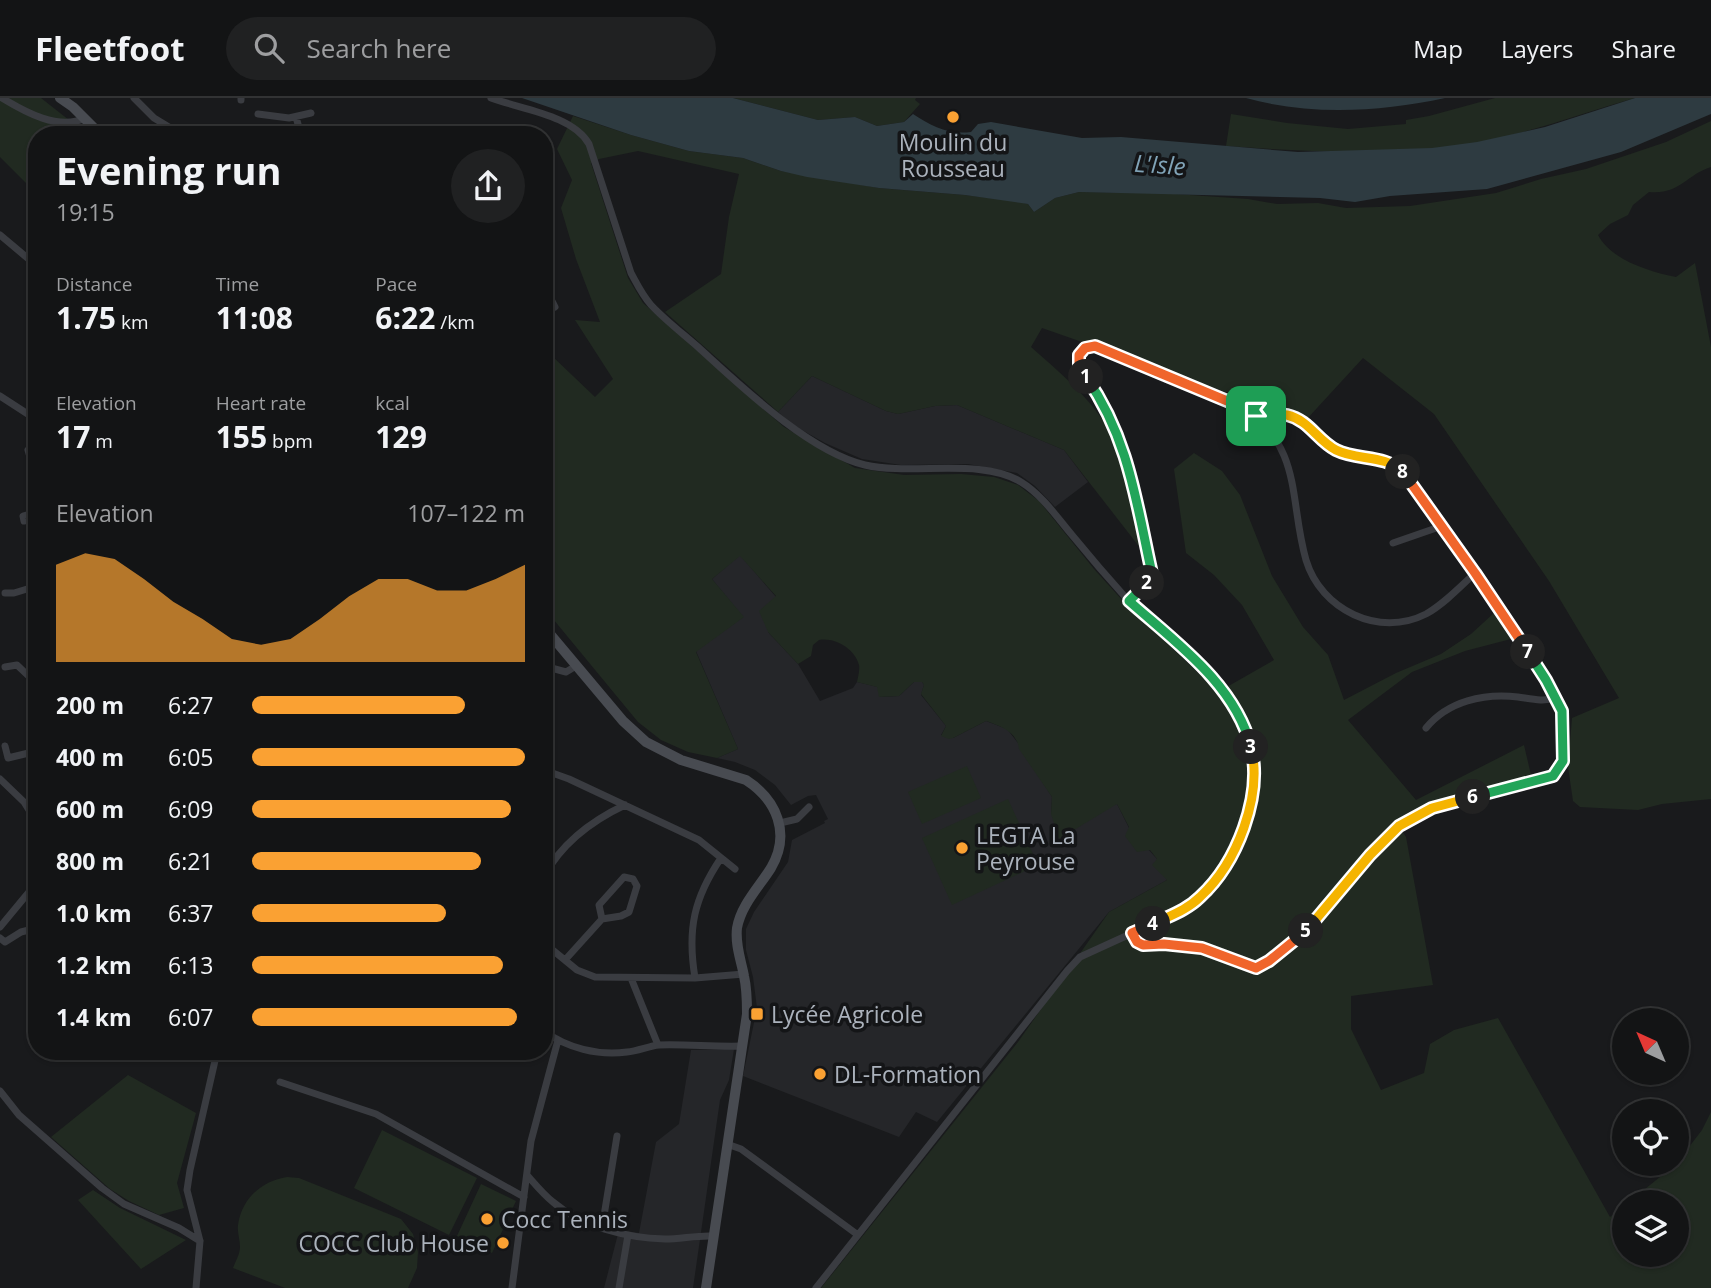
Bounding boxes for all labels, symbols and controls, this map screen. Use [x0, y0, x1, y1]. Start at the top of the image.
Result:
search box [226, 17, 716, 80]
text: Fleetfoot [35, 26, 184, 71]
icon: search [250, 29, 288, 67]
text: Search here [306, 30, 451, 66]
text: Map [1413, 32, 1463, 65]
text: Layers [1501, 32, 1574, 65]
text: Share [1612, 32, 1676, 65]
marker: Moulin du Rousseau [945, 109, 961, 125]
place label: Moulin du Rousseau [899, 126, 1007, 184]
text: Evening run [56, 144, 281, 196]
water label: L'Isle [1133, 146, 1187, 182]
button: share [451, 149, 525, 223]
text: 19:15 [56, 196, 115, 228]
text: Distance [56, 271, 132, 297]
text: Time [216, 271, 259, 297]
text: Pace [375, 271, 417, 297]
text: 1.75 [56, 297, 116, 338]
text: 11:08 [216, 297, 293, 338]
text: 6:22 [375, 297, 435, 338]
text: km [116, 309, 149, 335]
text: /km [435, 309, 475, 335]
pin: 1 [1068, 360, 1104, 394]
text: 1 [1080, 363, 1091, 389]
pin [1226, 386, 1286, 446]
text: Elevation [56, 390, 137, 416]
text: Heart rate [216, 390, 306, 416]
text: kcal [375, 390, 410, 416]
icon: arrive [1237, 397, 1275, 435]
text: 17 [56, 416, 90, 457]
text: 155 [216, 416, 267, 457]
text: 129 [375, 416, 427, 457]
text: m [90, 428, 113, 454]
text: bpm [267, 428, 313, 454]
pin: 8 [1386, 454, 1420, 490]
text: 8 [1397, 458, 1408, 484]
text: Elevation [56, 497, 154, 529]
text: 107–122 m [407, 497, 525, 529]
pin: 2 [1130, 566, 1164, 601]
text: 2 [1141, 569, 1152, 595]
pin: 7 [1510, 634, 1546, 670]
text: 7 [1522, 638, 1533, 664]
text: 200 m [56, 689, 124, 721]
text: 6:27 [168, 689, 214, 721]
pin: 3 [1234, 730, 1268, 764]
text: 3 [1245, 733, 1256, 759]
text: 400 m [56, 741, 124, 773]
text: 6:05 [168, 741, 214, 773]
pin: 6 [1456, 780, 1490, 814]
text: 6 [1467, 783, 1478, 809]
text: 600 m [56, 793, 124, 825]
text: 6:09 [168, 793, 214, 825]
place label: LEGTA La Peyrouse [976, 819, 1076, 877]
marker: LEGTA La Peyrouse [954, 840, 970, 856]
text: 800 m [56, 845, 124, 877]
text: 6:21 [168, 845, 214, 877]
text: 1.0 km [56, 897, 132, 929]
text: 6:37 [168, 897, 214, 929]
pin: 4 [1136, 906, 1170, 942]
text: 4 [1147, 910, 1158, 936]
pin: 5 [1288, 914, 1324, 948]
text: 5 [1300, 917, 1311, 943]
text: 1.2 km [56, 949, 132, 981]
text: 6:13 [168, 949, 214, 981]
place label: Lycée Agricole [771, 998, 923, 1030]
text: 1.4 km [56, 1001, 132, 1033]
text: 6:07 [168, 1001, 214, 1033]
marker: Lycée Agricole [749, 1006, 765, 1022]
north arrow [1612, 1008, 1689, 1085]
map controls [1612, 1008, 1689, 1267]
place label: DL-Formation [834, 1058, 981, 1090]
marker: DL-Formation [812, 1066, 828, 1082]
button: locate [1612, 1099, 1689, 1176]
button: layers [1612, 1190, 1689, 1267]
place label: Cocc Tennis [501, 1203, 628, 1235]
marker: Cocc Tennis [479, 1211, 495, 1227]
place label: COCC Club House [298, 1227, 489, 1259]
marker: COCC Club House [495, 1235, 511, 1251]

